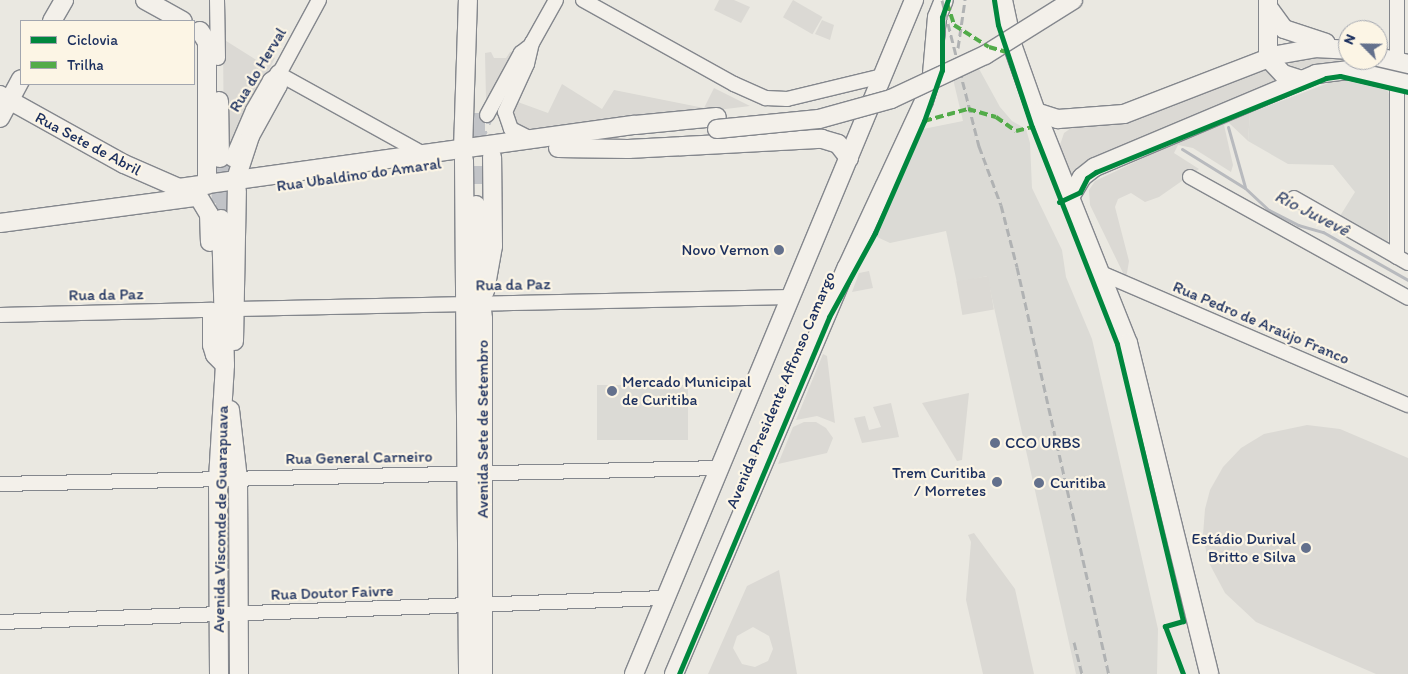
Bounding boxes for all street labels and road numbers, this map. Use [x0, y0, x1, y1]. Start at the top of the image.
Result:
street label: Rua do Herval [225, 24, 291, 116]
street label: Rua Sete de Abril [32, 108, 144, 180]
street label: Rua Ubaldino do Amaral [275, 154, 443, 196]
street label: Avenida Presidente Affonso Camargo [722, 269, 840, 511]
street label: Rua da Paz [475, 275, 551, 295]
street label: Rua Pedro de Araújo Franco [1170, 277, 1352, 369]
street label: Rua da Paz [68, 285, 144, 305]
street label: Avenida Sete de Setembro [473, 340, 493, 518]
street label: Avenida Visconde de Guarapuava [209, 406, 233, 632]
street label: Rua General Carneiro [285, 447, 433, 469]
street label: Rua Doutor Faivre [270, 581, 394, 605]

